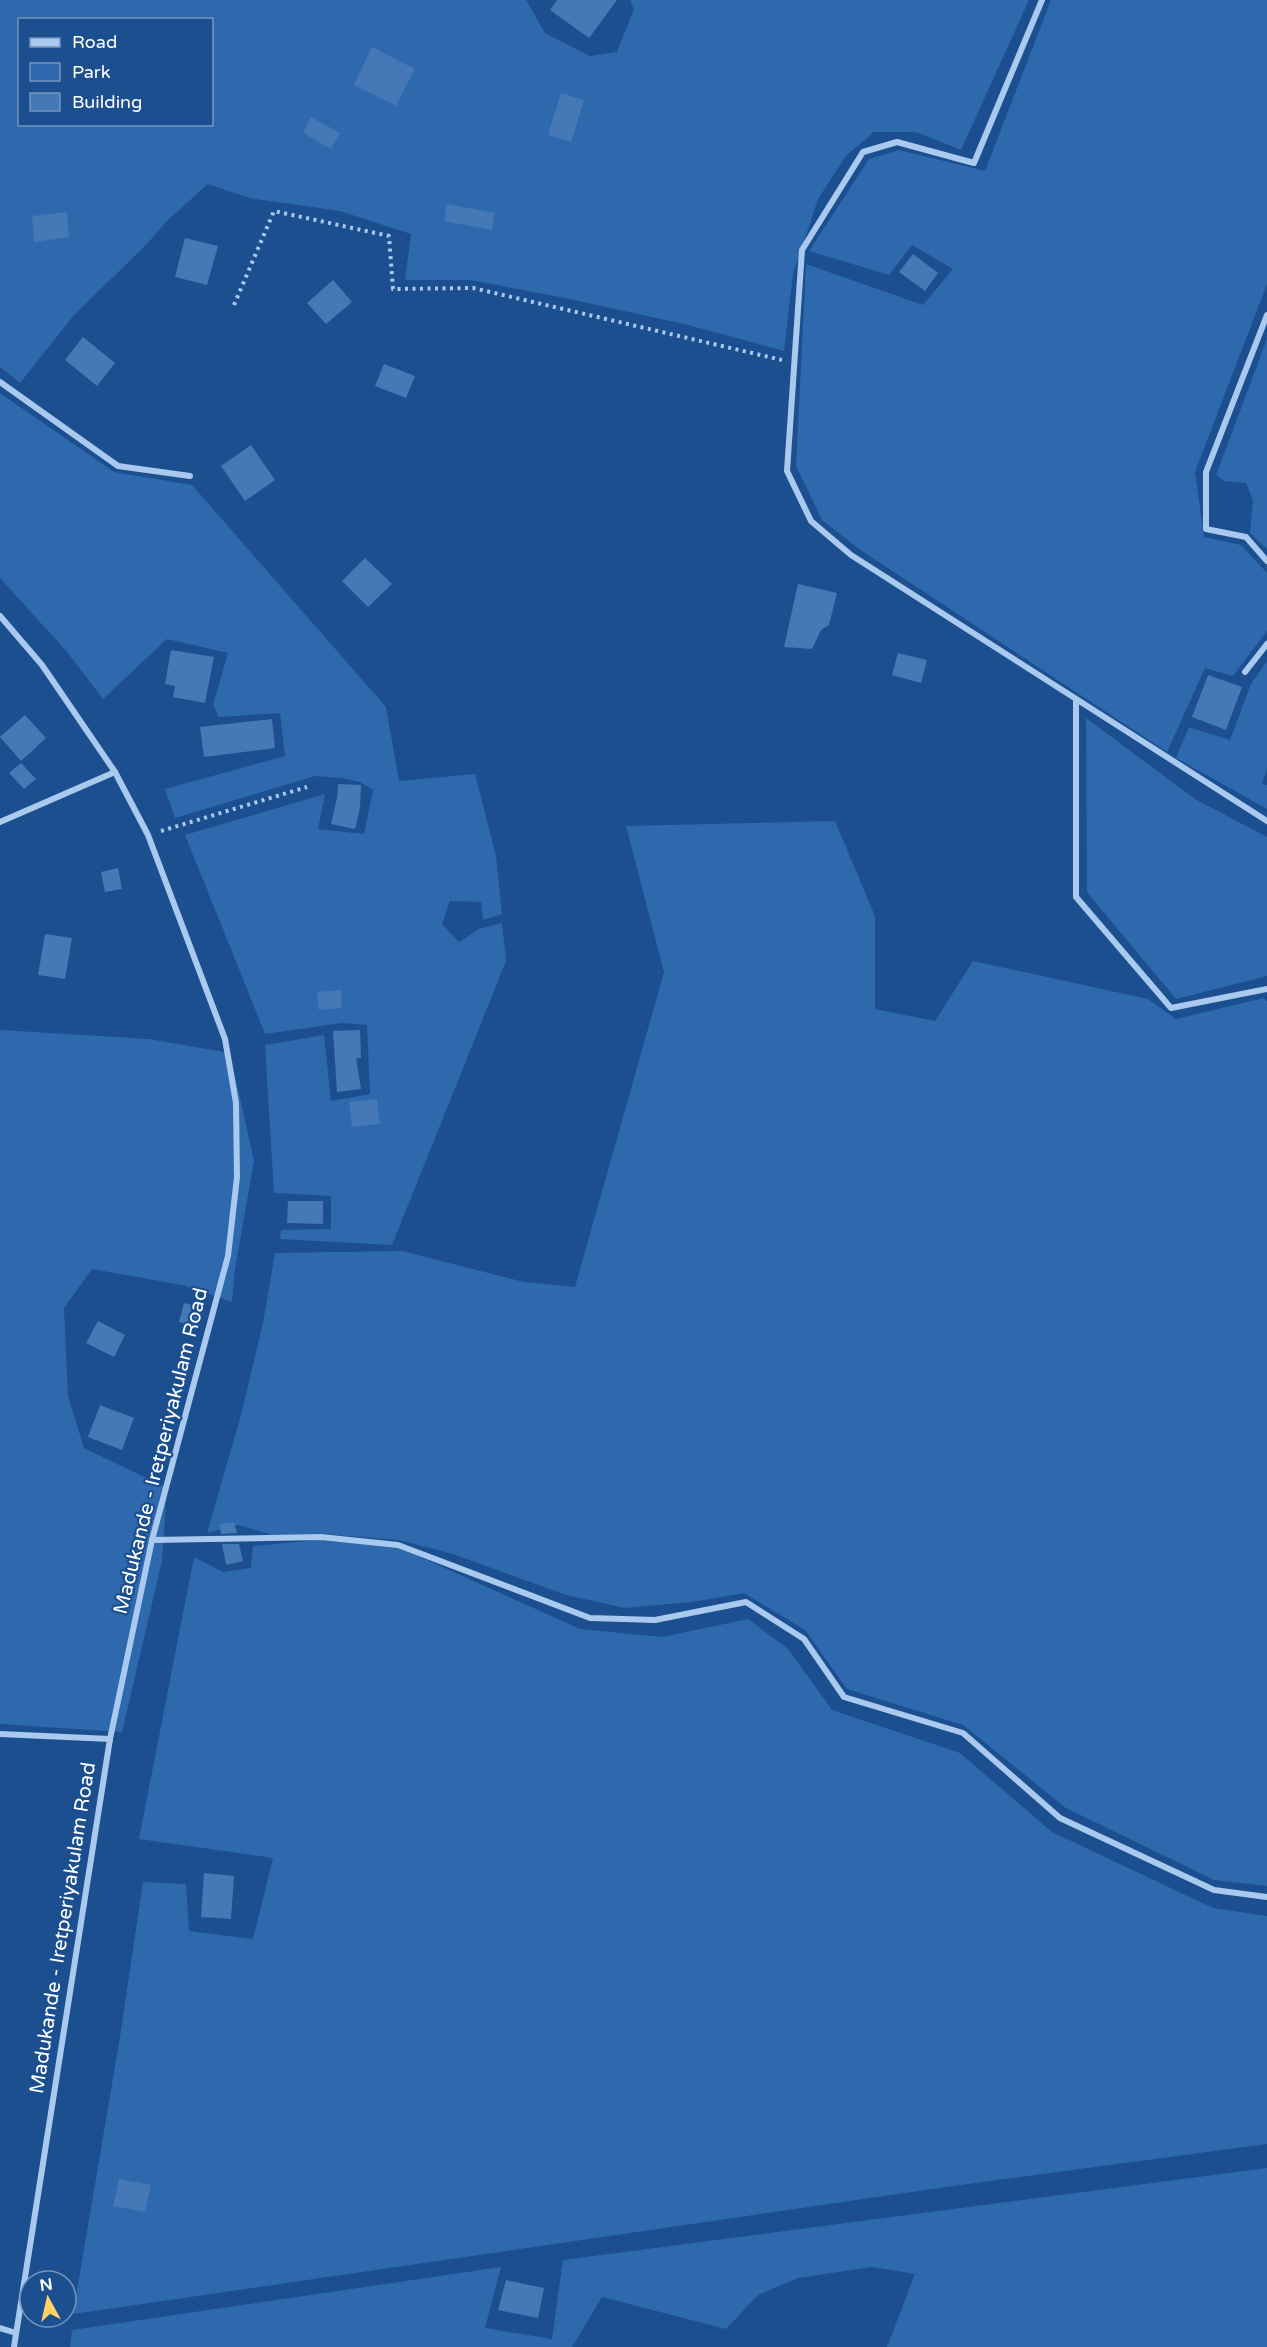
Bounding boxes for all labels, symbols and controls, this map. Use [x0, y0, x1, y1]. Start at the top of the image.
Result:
legend [18, 18, 213, 126]
text: Road [72, 31, 117, 53]
text: Park [72, 61, 111, 83]
text: Building [72, 91, 142, 113]
street label: Madukande - Iretperiyakulam Road [109, 1285, 213, 1617]
street label: Madukande - Iretperiyakulam Road [25, 1760, 101, 2096]
north arrow [18, 2269, 78, 2329]
text: N [38, 2274, 54, 2296]

